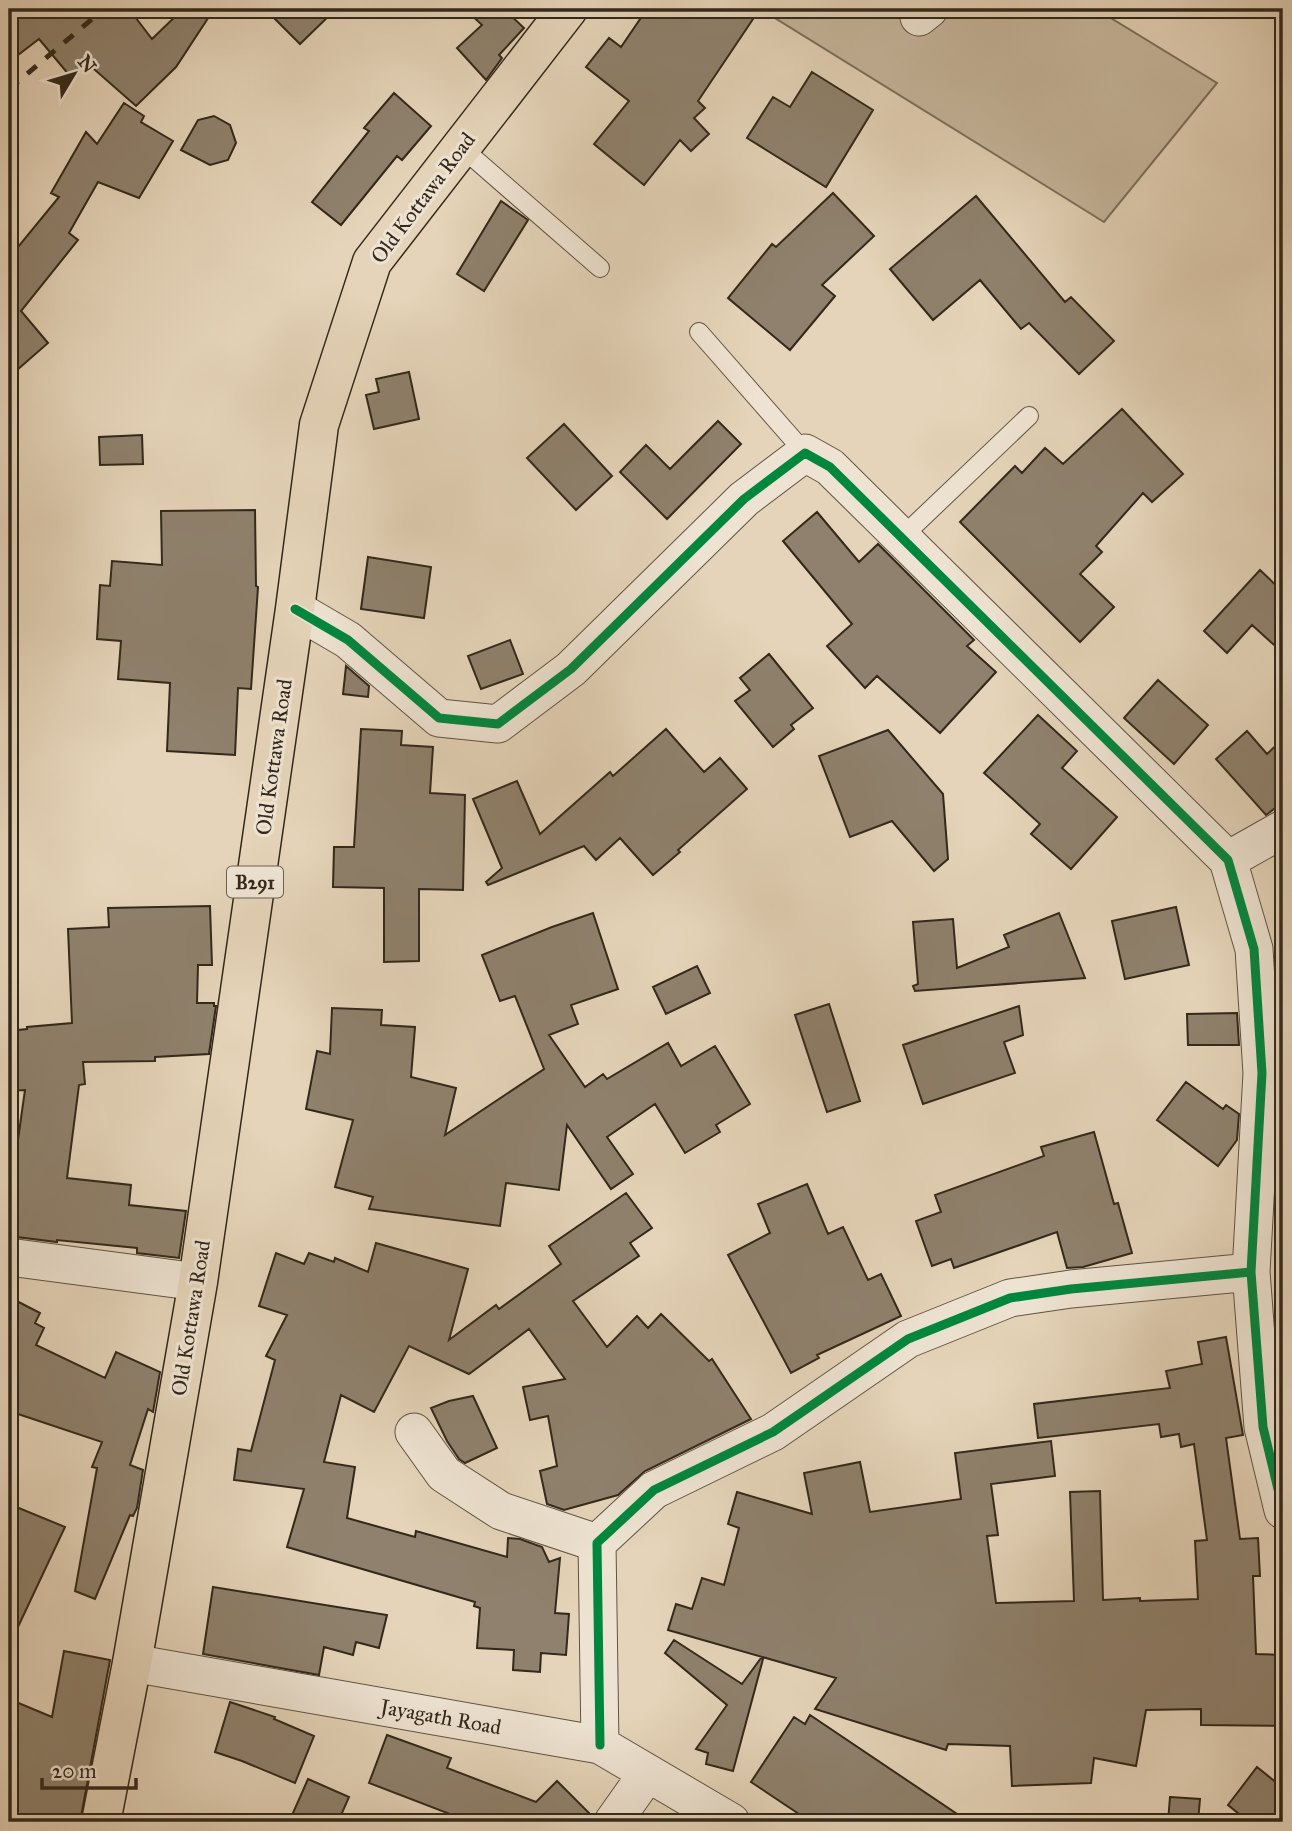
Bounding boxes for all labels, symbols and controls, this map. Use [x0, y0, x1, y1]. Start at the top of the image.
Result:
north arrow [38, 38, 108, 108]
text: N [73, 50, 101, 77]
street label: Old Kottawa Road [365, 127, 481, 269]
street label: Old Kottawa Road [250, 677, 298, 837]
road number: B291 [227, 866, 283, 898]
street label: Old Kottawa Road [166, 1238, 216, 1398]
street label: Jayagath Road [377, 1693, 504, 1740]
scale bar [42, 1747, 136, 1791]
text: 20 m [52, 1758, 97, 1784]

